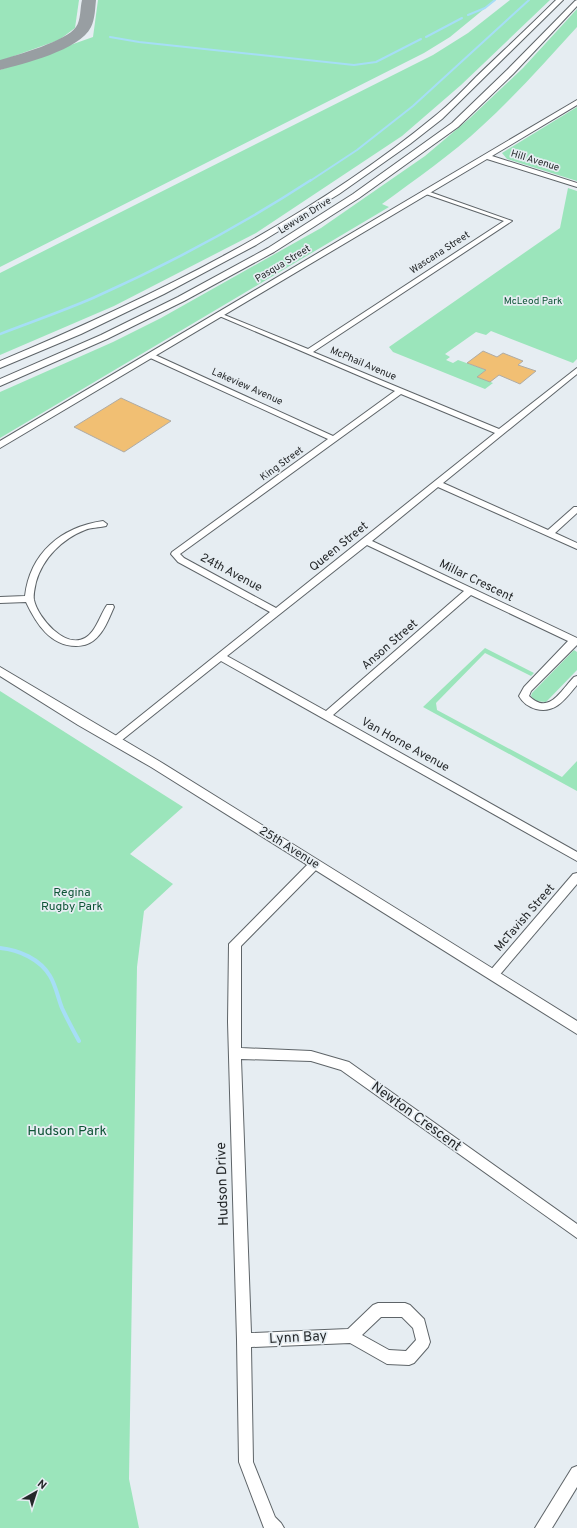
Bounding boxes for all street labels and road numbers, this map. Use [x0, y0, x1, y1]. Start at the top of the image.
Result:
street label: Hill Avenue [509, 147, 561, 175]
street label: Lewvan Drive [276, 195, 334, 237]
street label: Wascana Street [407, 229, 473, 277]
street label: Pasqua Street [253, 242, 313, 286]
street label: McPhail Avenue [328, 344, 398, 384]
street label: Lakeview Avenue [209, 366, 285, 408]
street label: King Street [258, 444, 306, 484]
street label: Queen Street [306, 518, 372, 576]
street label: 24th Avenue [197, 550, 265, 596]
street label: Millar Crescent [436, 556, 516, 606]
street label: Anson Street [358, 616, 422, 674]
street label: Van Horne Avenue [358, 714, 452, 776]
street label: 25th Avenue [256, 823, 322, 873]
street label: McTavish Street [491, 881, 559, 955]
street label: Newton Crescent [368, 1079, 464, 1155]
street label: Hudson Drive [213, 1142, 233, 1226]
street label: Lynn Bay [269, 1328, 327, 1348]

